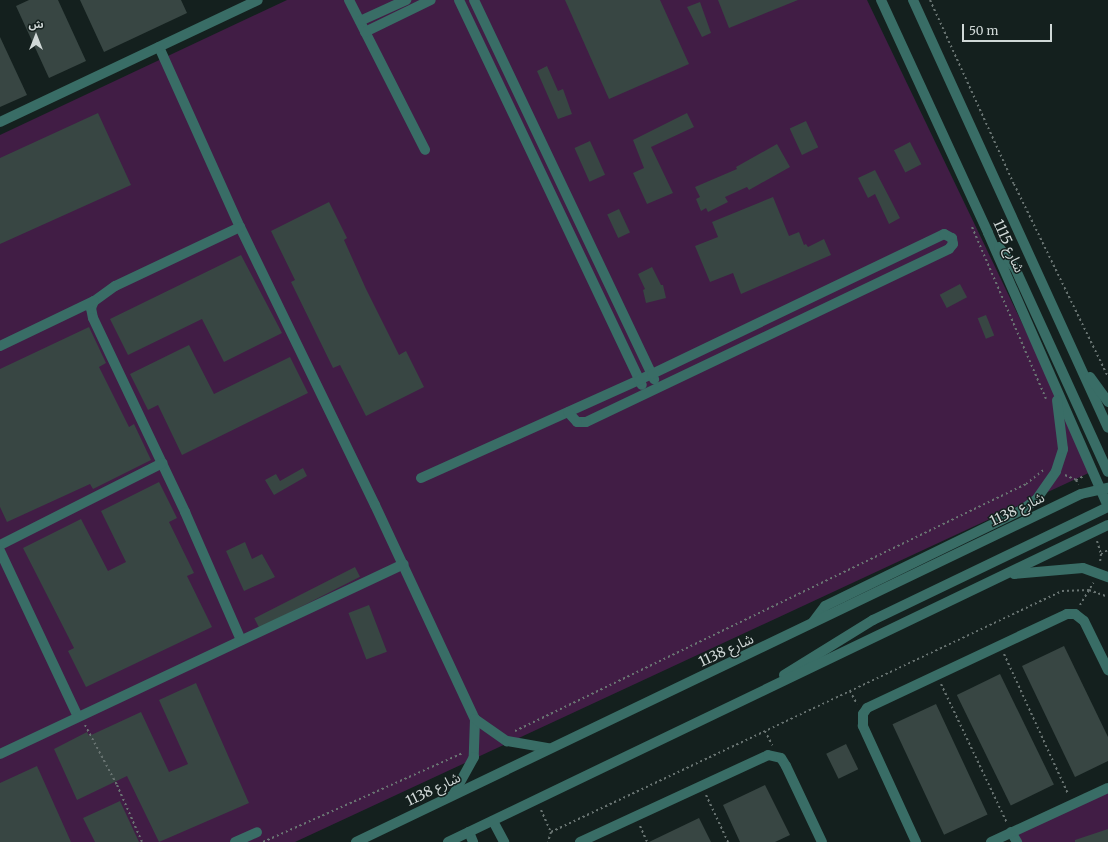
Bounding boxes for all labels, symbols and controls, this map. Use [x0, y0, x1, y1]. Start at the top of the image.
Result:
north arrow [16, 16, 56, 56]
scale bar [964, 16, 1054, 42]
text: ش [28, 17, 44, 31]
text: 50 m [969, 23, 998, 38]
street label: شارع 1115 [990, 217, 1028, 275]
street label: شارع 1138 [987, 489, 1047, 529]
street label: شارع 1138 [696, 630, 756, 670]
street label: شارع 1138 [403, 769, 463, 809]

